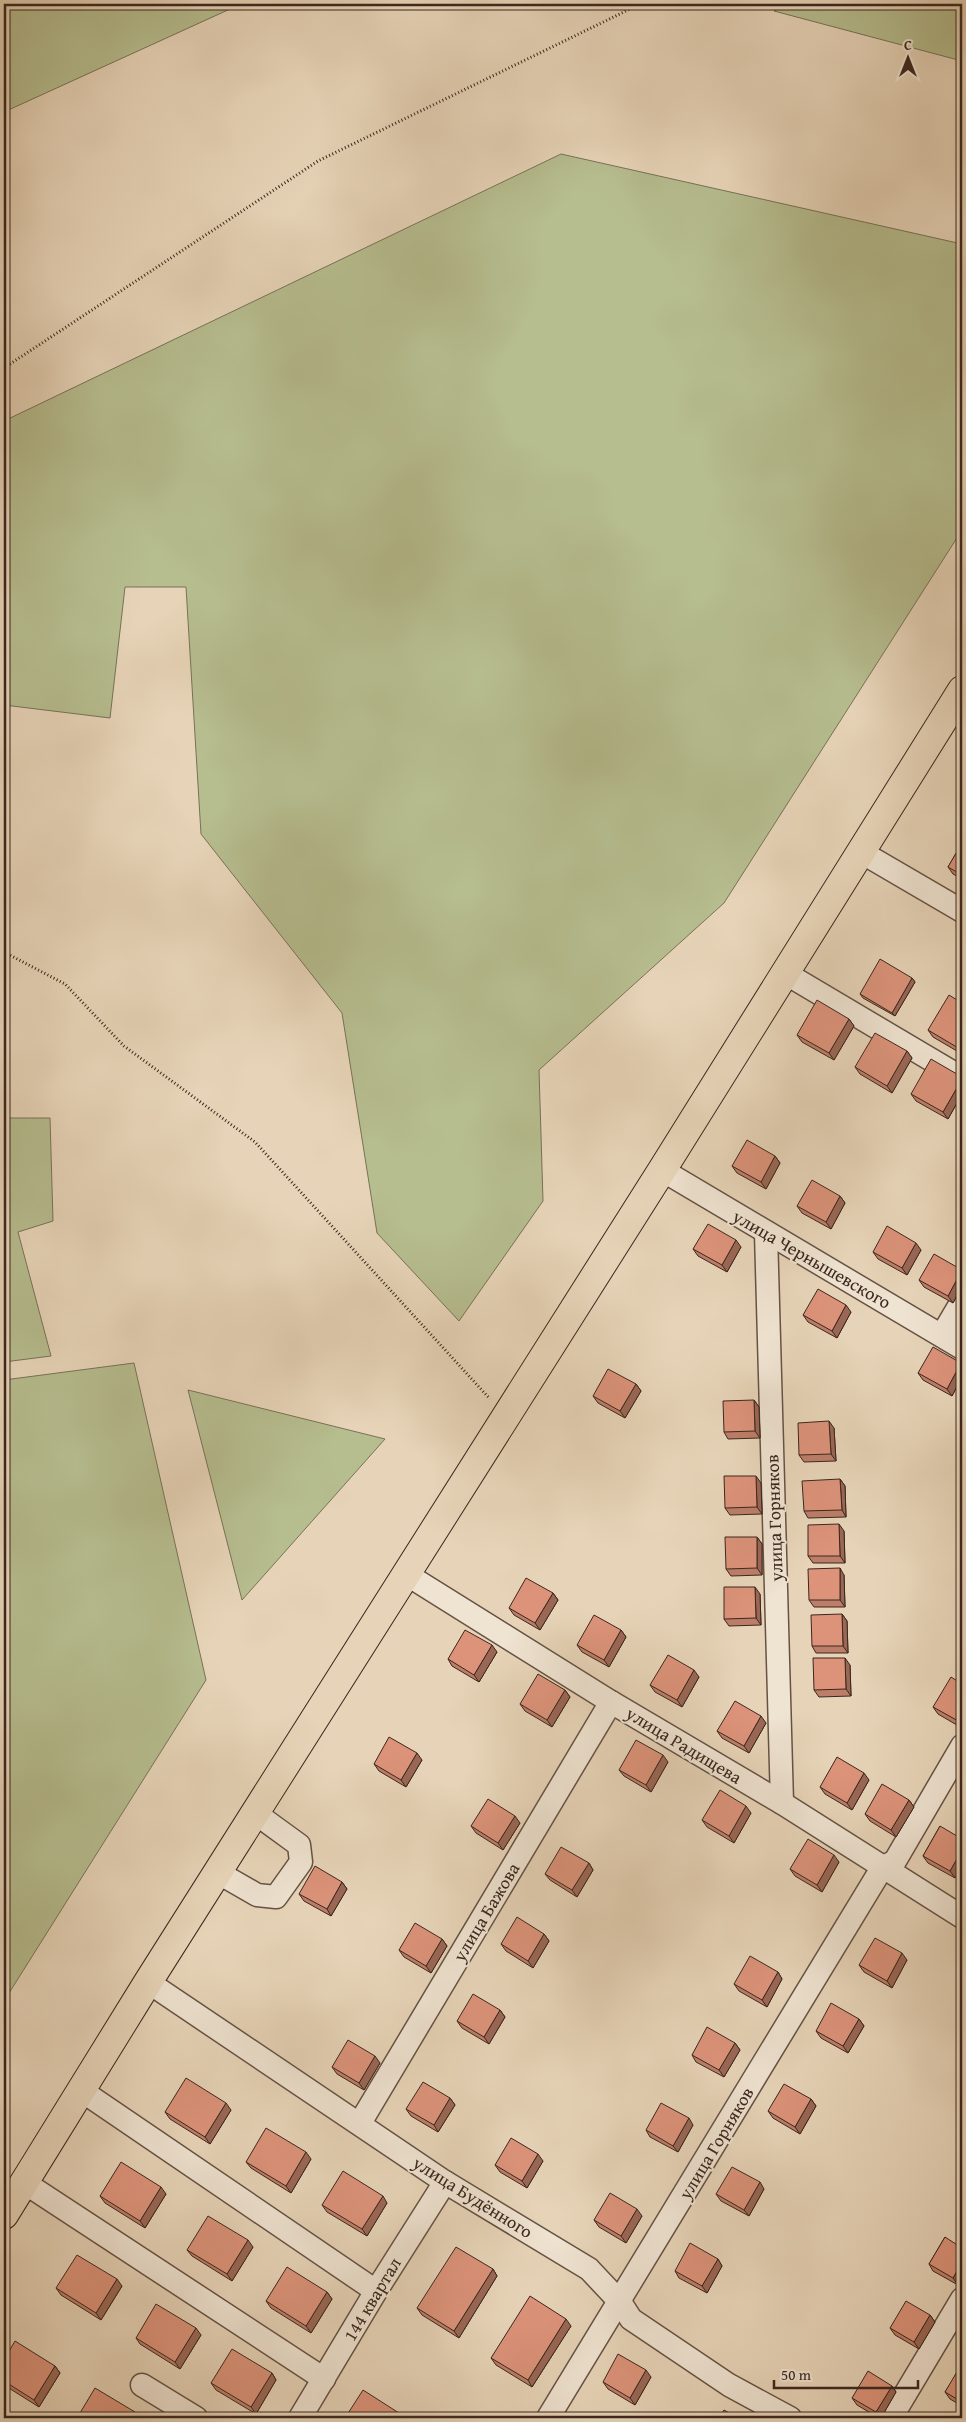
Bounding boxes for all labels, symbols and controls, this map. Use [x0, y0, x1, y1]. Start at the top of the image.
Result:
north arrow [884, 32, 934, 82]
text: С [904, 35, 912, 55]
street label: улица Чернышевского [727, 1202, 896, 1315]
street label: улица Горняков [758, 1454, 790, 1583]
street label: улица Радищева [620, 1699, 747, 1791]
street label: улица Бажова [445, 1857, 526, 1967]
street label: улица Горняков [671, 2081, 760, 2205]
street label: улица Будённого [407, 2149, 538, 2245]
street label: 144 квартал [336, 2252, 408, 2346]
scale bar [774, 2357, 917, 2389]
text: 50 m [781, 2364, 812, 2385]

